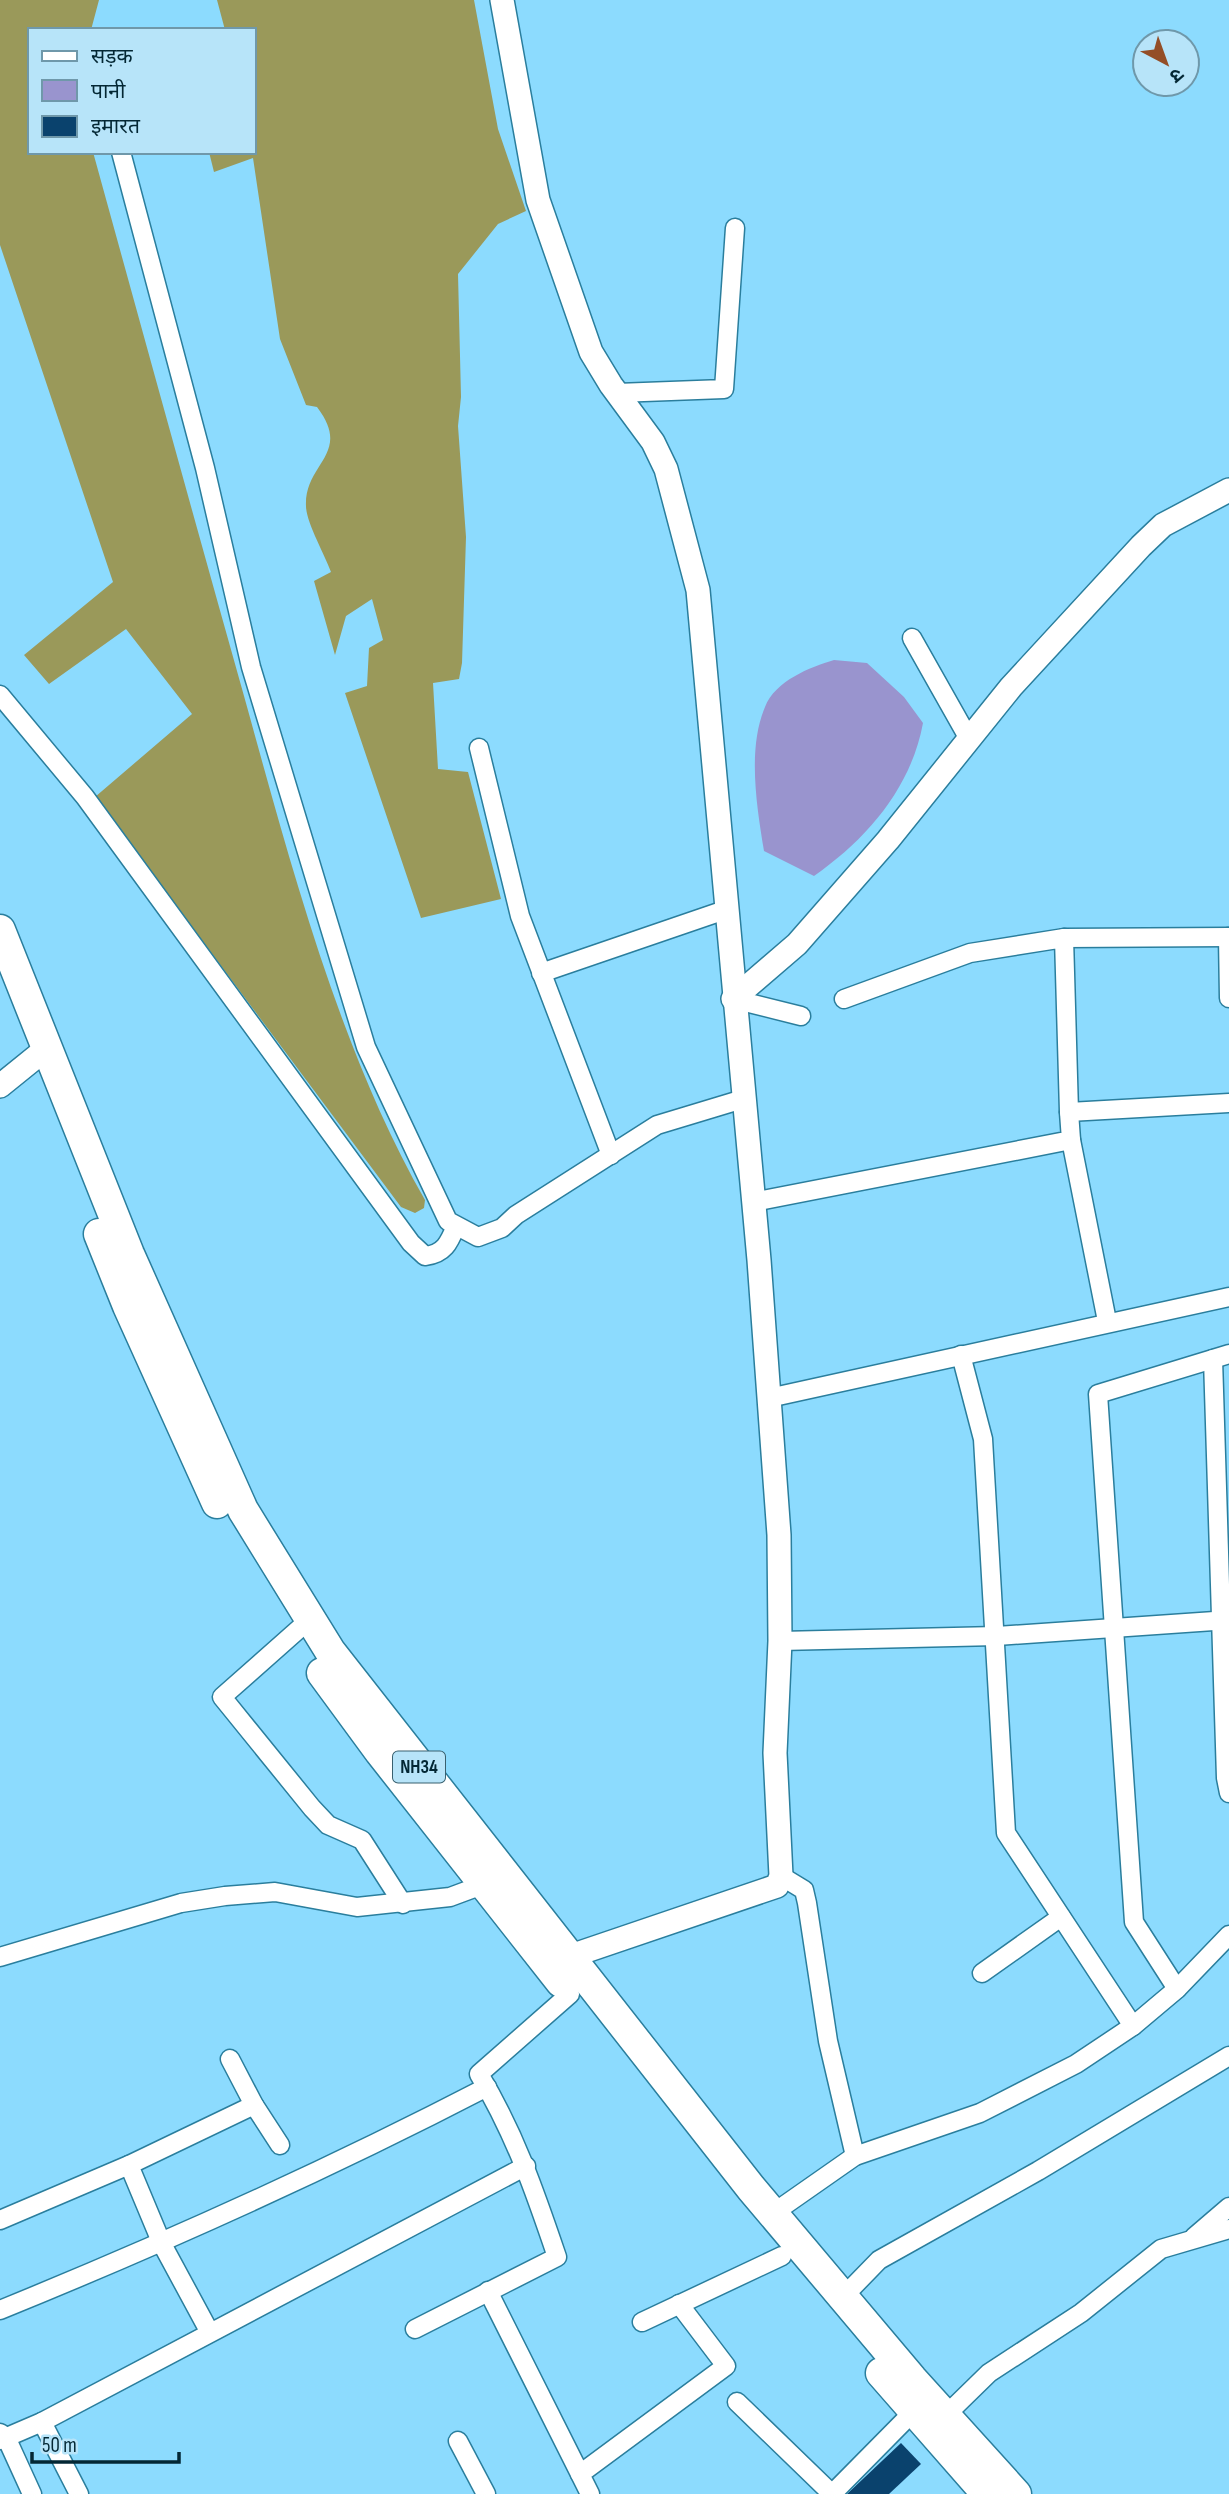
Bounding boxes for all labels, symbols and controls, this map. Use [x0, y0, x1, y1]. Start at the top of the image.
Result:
legend [28, 28, 256, 154]
north arrow [1131, 28, 1201, 98]
text: सड़क [91, 44, 133, 69]
text: उ [1164, 62, 1188, 88]
text: पानी [91, 79, 126, 104]
text: इमारत [91, 114, 141, 139]
road number: NH34 [393, 1751, 445, 1782]
scale bar [32, 2420, 178, 2464]
text: 50 m [42, 2433, 77, 2458]

